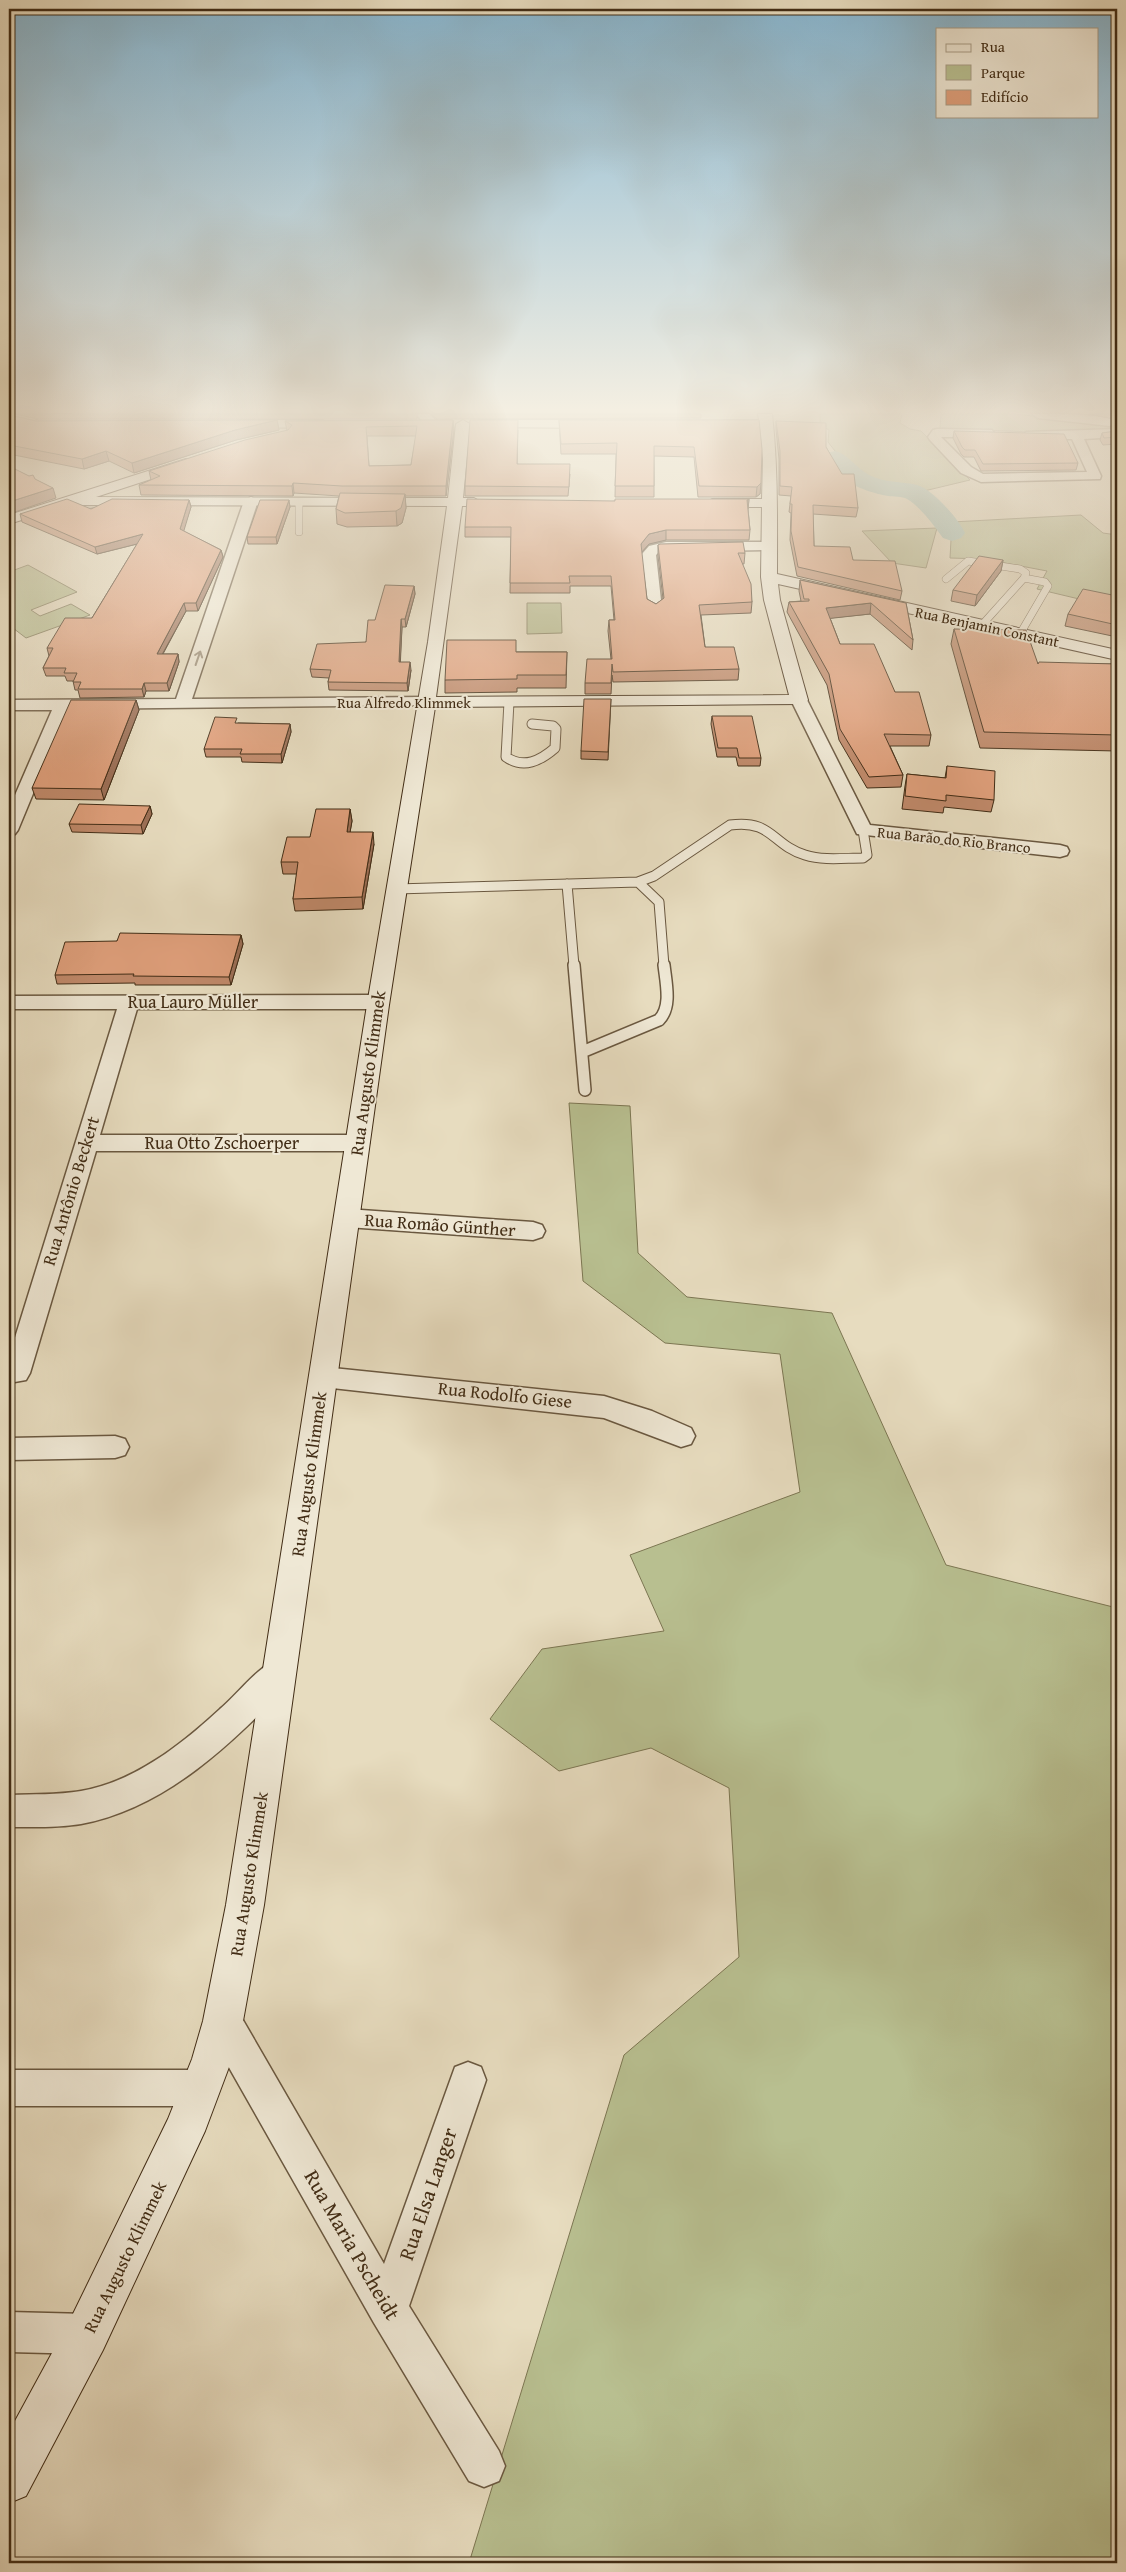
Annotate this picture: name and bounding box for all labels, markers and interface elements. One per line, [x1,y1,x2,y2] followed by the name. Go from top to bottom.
[936,28,1098,118] legend
[981,36,1005,57] text: Rua
[981,62,1025,83] text: Parque
[981,86,1029,107] text: Edifício
[913,601,1062,652] street label: Rua Benjamin Constant
[194,651,203,666] one-way arrow
[337,692,471,713] street label: Rua Alfredo Klimmek
[876,821,1032,858] street label: Rua Barão do Rio Branco
[128,988,259,1015] street label: Rua Lauro Müller
[343,988,393,1157] street label: Rua Augusto Klimmek
[35,1112,106,1269] street label: Rua Antônio Beckert
[145,1129,300,1156] street label: Rua Otto Zschoerper
[364,1206,517,1243] street label: Rua Romão Günther
[437,1374,573,1415] street label: Rua Rodolfo Giese
[284,1389,334,1558] street label: Rua Augusto Klimmek
[222,1789,275,1958] street label: Rua Augusto Klimmek
[390,2123,465,2264] street label: Rua Elsa Langer
[297,2164,408,2326] street label: Rua Maria Pscheidt
[76,2175,174,2337] street label: Rua Augusto Klimmek

